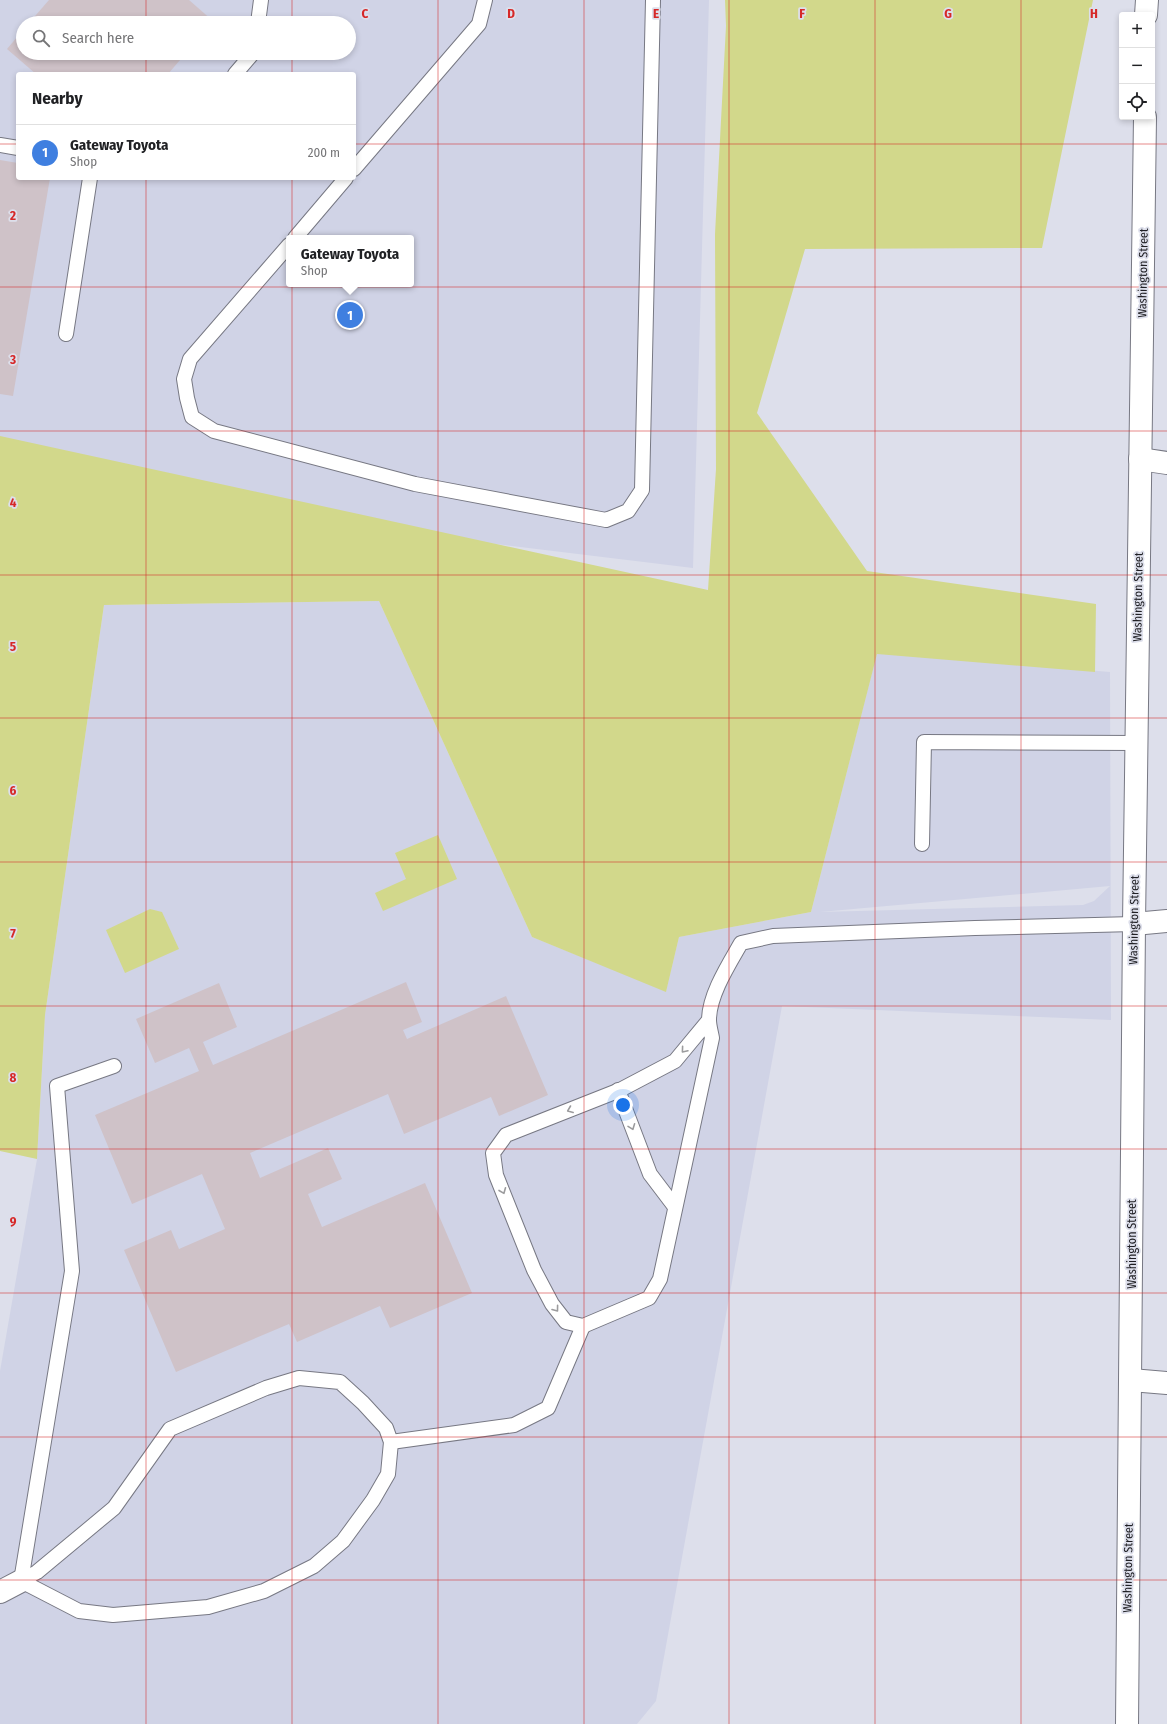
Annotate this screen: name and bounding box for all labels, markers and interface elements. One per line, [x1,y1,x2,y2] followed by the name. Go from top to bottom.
[362,6,369,21] text: C
[507,6,515,21] text: D
[653,6,659,21] text: E
[799,6,805,21] text: F
[944,6,952,21] text: G
[1090,6,1098,21] text: H
[1119,12,1155,120] map controls
[1119,12,1155,48] button: +
[16,16,356,60] search box
[30,27,52,49] icon: search
[62,29,134,47] text: Search here
[1119,48,1155,84] button: −
[1119,84,1155,120] button: locate
[32,88,83,109] text: Nearby
[70,136,169,154] text: Gateway Toyota
[42,145,48,160] text: 1
[308,145,340,160] text: 200 m
[70,154,97,169] text: Shop
[9,208,16,223] text: 2
[1135,228,1151,318] street label: Washington Street
[286,235,414,287] popup
[301,245,399,263] text: Gateway Toyota
[301,263,328,278] text: Shop
[337,300,363,330] pin: 1
[9,352,16,367] text: 3
[10,495,17,510] text: 4
[1130,552,1146,642] street label: Washington Street
[10,639,16,654] text: 5
[10,783,17,798] text: 6
[1126,875,1142,965] street label: Washington Street
[10,926,16,941] text: 7
[681,1045,688,1052] one-way arrow
[10,1070,17,1085] text: 8
[613,1095,633,1115] your location
[567,1105,574,1113] one-way arrow
[628,1123,636,1130] one-way arrow
[498,1187,506,1194] one-way arrow
[1125,1199,1139,1289] street label: Washington Street
[10,1214,17,1229] text: 9
[551,1305,559,1312] one-way arrow
[1120,1523,1136,1613] street label: Washington Street

